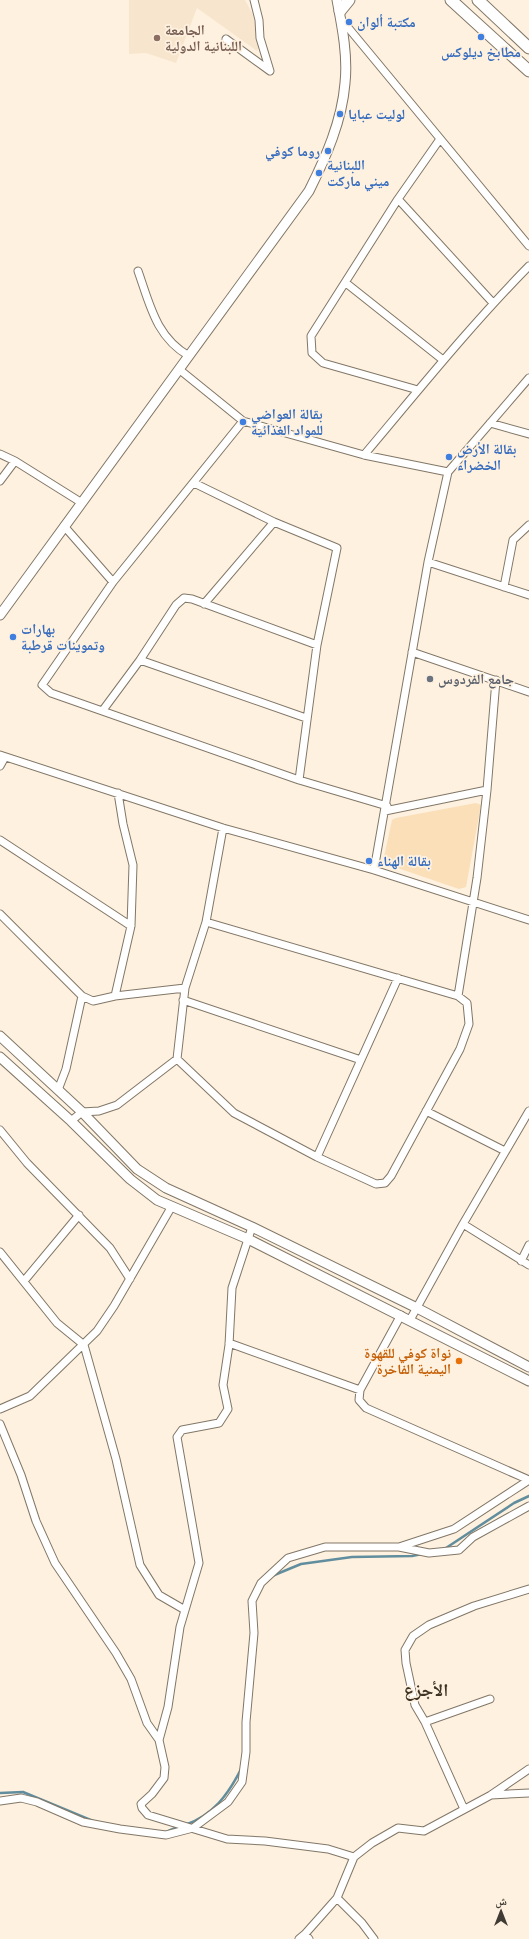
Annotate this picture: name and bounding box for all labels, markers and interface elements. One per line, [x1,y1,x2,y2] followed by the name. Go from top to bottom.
[357,14,416,32] place label: مكتبة ألوان
[344,17,354,27] marker: مكتبة ألوان
[165,23,242,56] place label: الجامعة اللبنانية الدولية
[476,32,486,42] marker: مطابخ ديلوكس
[152,33,162,43] marker: الجامعة اللبنانية الدولية
[441,45,521,62] place label: مطابخ ديلوكس
[348,107,405,124] place label: لوليت عبايا
[335,109,345,119] marker: لوليت عبايا
[265,144,320,162] place label: روما كوفي
[323,146,333,156] marker: روما كوفي
[327,158,389,192] place label: اللبنانية ميني ماركت
[314,168,324,178] marker: اللبنانية ميني ماركت
[251,407,323,440] place label: بقالة العواضي للمواد الغذائية
[238,417,248,427] marker: بقالة العواضي للمواد الغذائية
[457,442,517,475] place label: بقالة الأرض الخضراء
[444,452,454,462] marker: بقالة الأرض الخضراء
[21,622,105,655] place label: بهارات وتموينات قرطبة
[8,632,18,642] marker: بهارات وتموينات قرطبة
[438,672,514,689] place label: جامع الفردوس
[425,674,435,684] marker: جامع الفردوس
[377,854,431,871] place label: بقالة الهناء
[364,856,374,866] marker: بقالة الهناء
[364,1346,451,1379] place label: نواة كوفي للقهوة اليمنية الفاخرة
[454,1356,464,1366] marker: نواة كوفي للقهوة اليمنية الفاخرة
[404,1680,448,1703] district label: الأجزع
[481,1891,521,1931] north arrow
[495,1895,507,1909] text: ش

